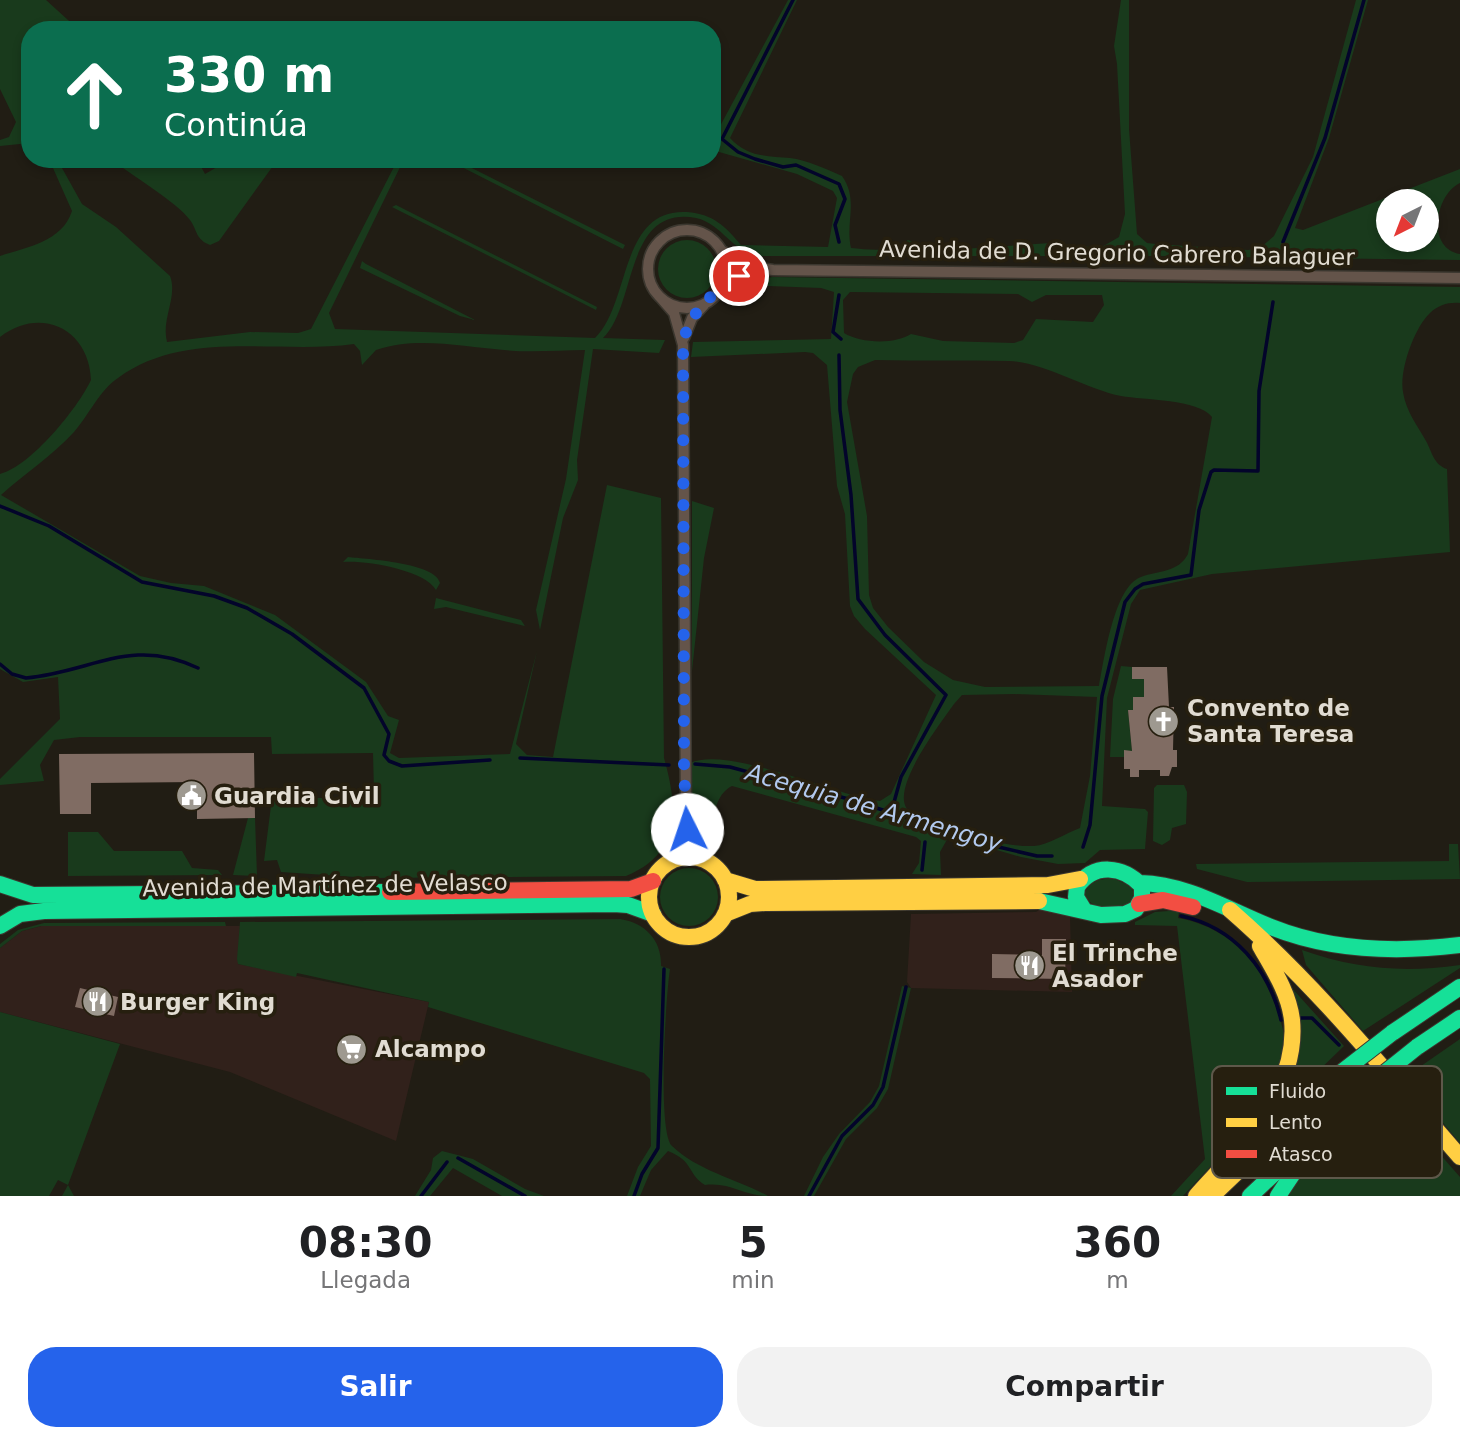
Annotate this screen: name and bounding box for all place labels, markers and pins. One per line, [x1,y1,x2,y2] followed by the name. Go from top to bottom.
[709,246,769,306] pin
[1187,695,1354,747] place label: Convento de Santa Teresa
[1147,704,1181,738] church icon: Convento de Santa Teresa
[174,779,208,813] public building icon: Guardia Civil
[214,783,380,809] place label: Guardia Civil
[1052,940,1178,992] place label: El Trinche Asador
[1012,949,1046,983] restaurant icon: El Trinche Asador
[80,985,114,1019] restaurant icon: Burger King
[120,989,275,1015] place label: Burger King
[335,1032,369,1066] supermarket icon: Alcampo
[375,1036,486,1062] place label: Alcampo

